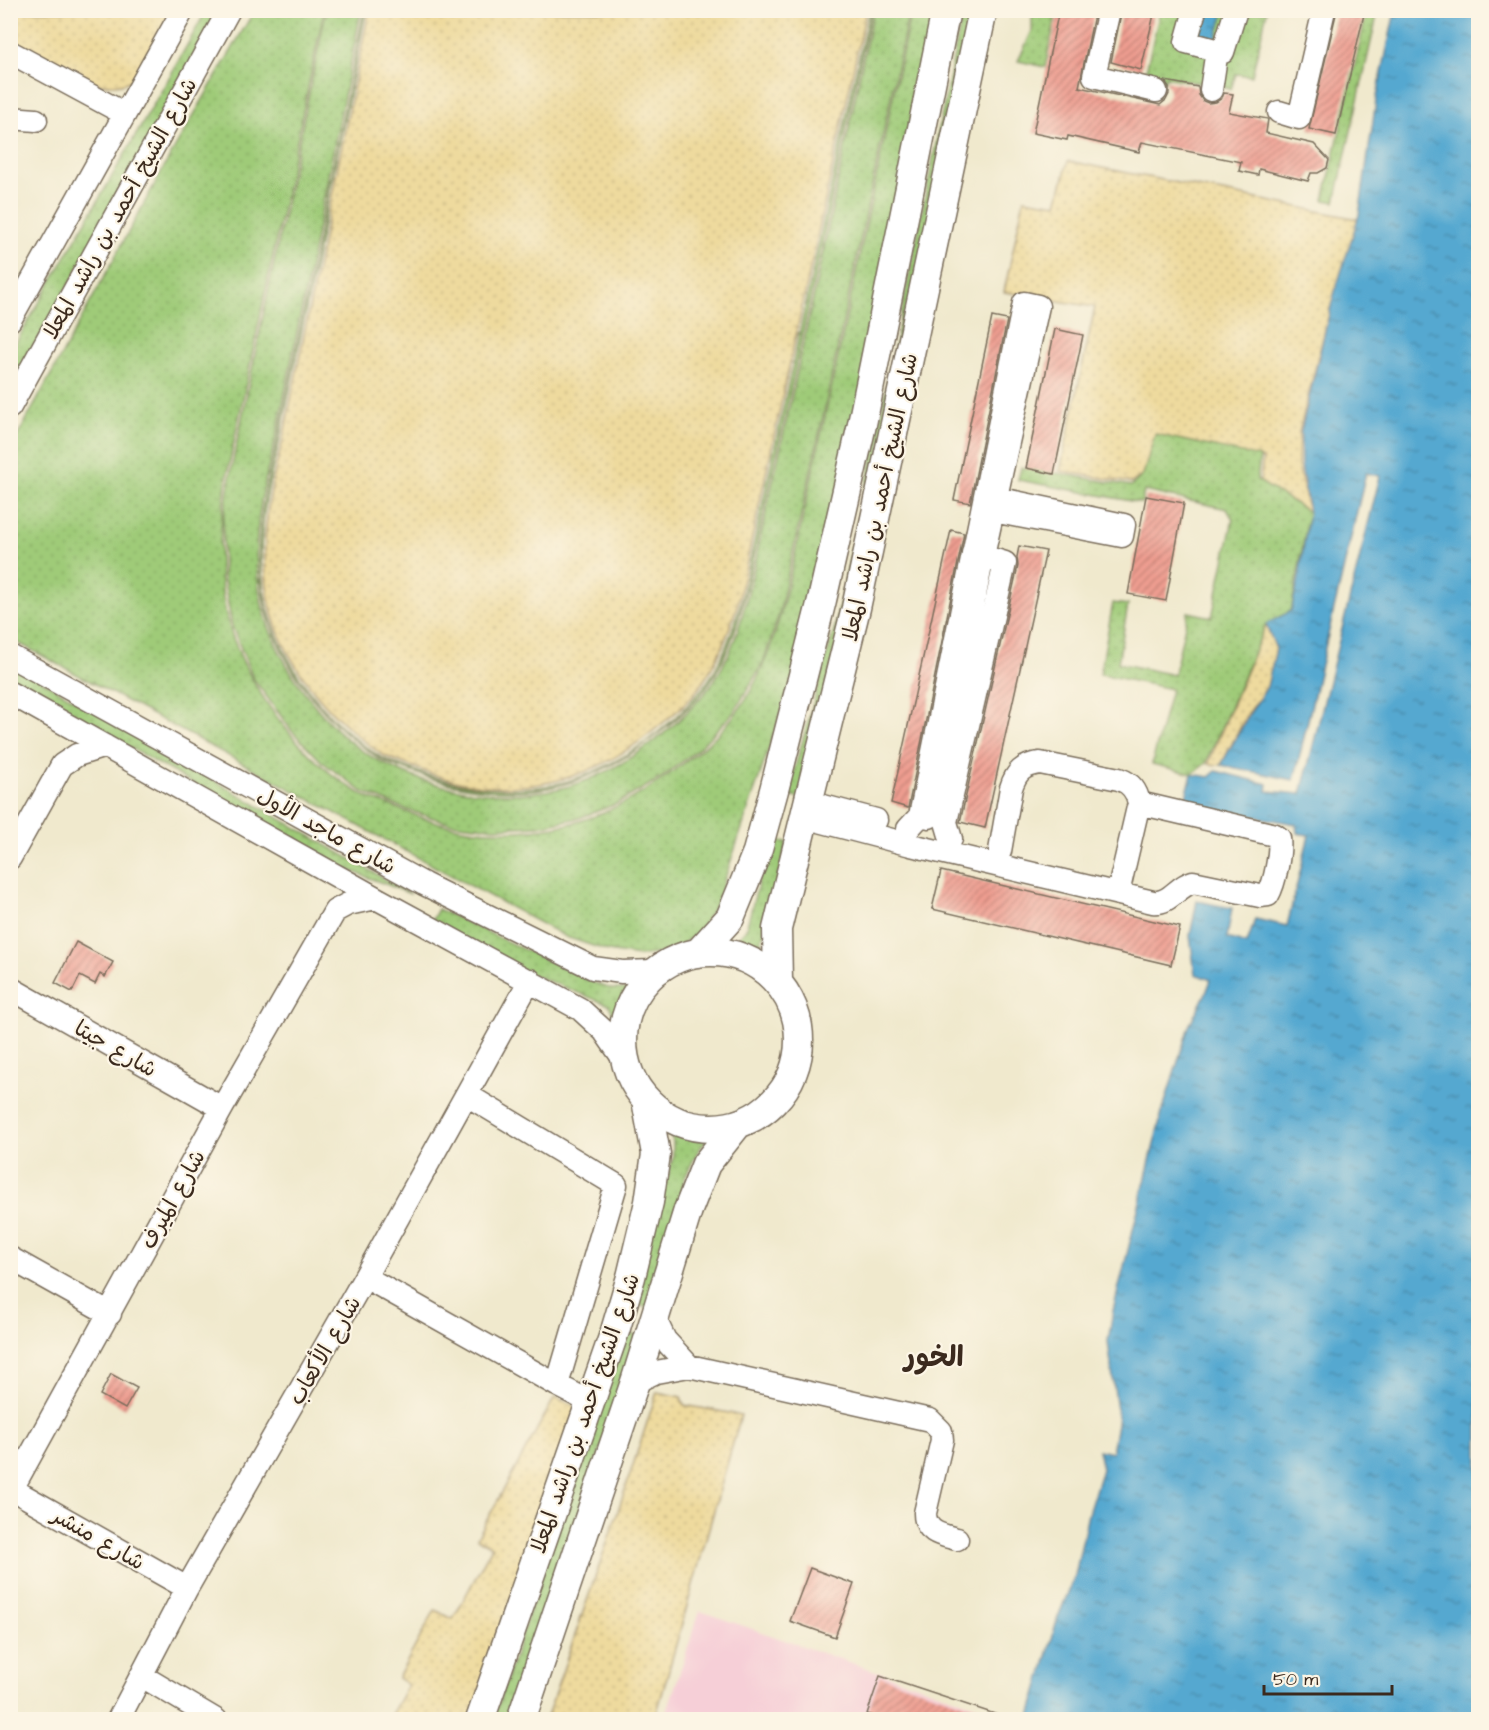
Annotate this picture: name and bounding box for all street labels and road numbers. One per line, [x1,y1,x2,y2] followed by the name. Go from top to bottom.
[35,73,205,345] street label: شارع الشيخ أحمد بن راشد المعلا
[835,350,926,644] street label: شارع الشيخ أحمد بن راشد المعلا
[251,779,402,882] street label: شارع ماجد الأول
[68,1013,162,1085] street label: شارع جيتا
[133,1144,213,1255] street label: شارع الميرف
[523,1269,648,1558] street label: شارع الشيخ أحمد بن راشد المعلا
[281,1290,369,1411] street label: شارع الأكعاب
[45,1499,150,1578] street label: شارع منشر

